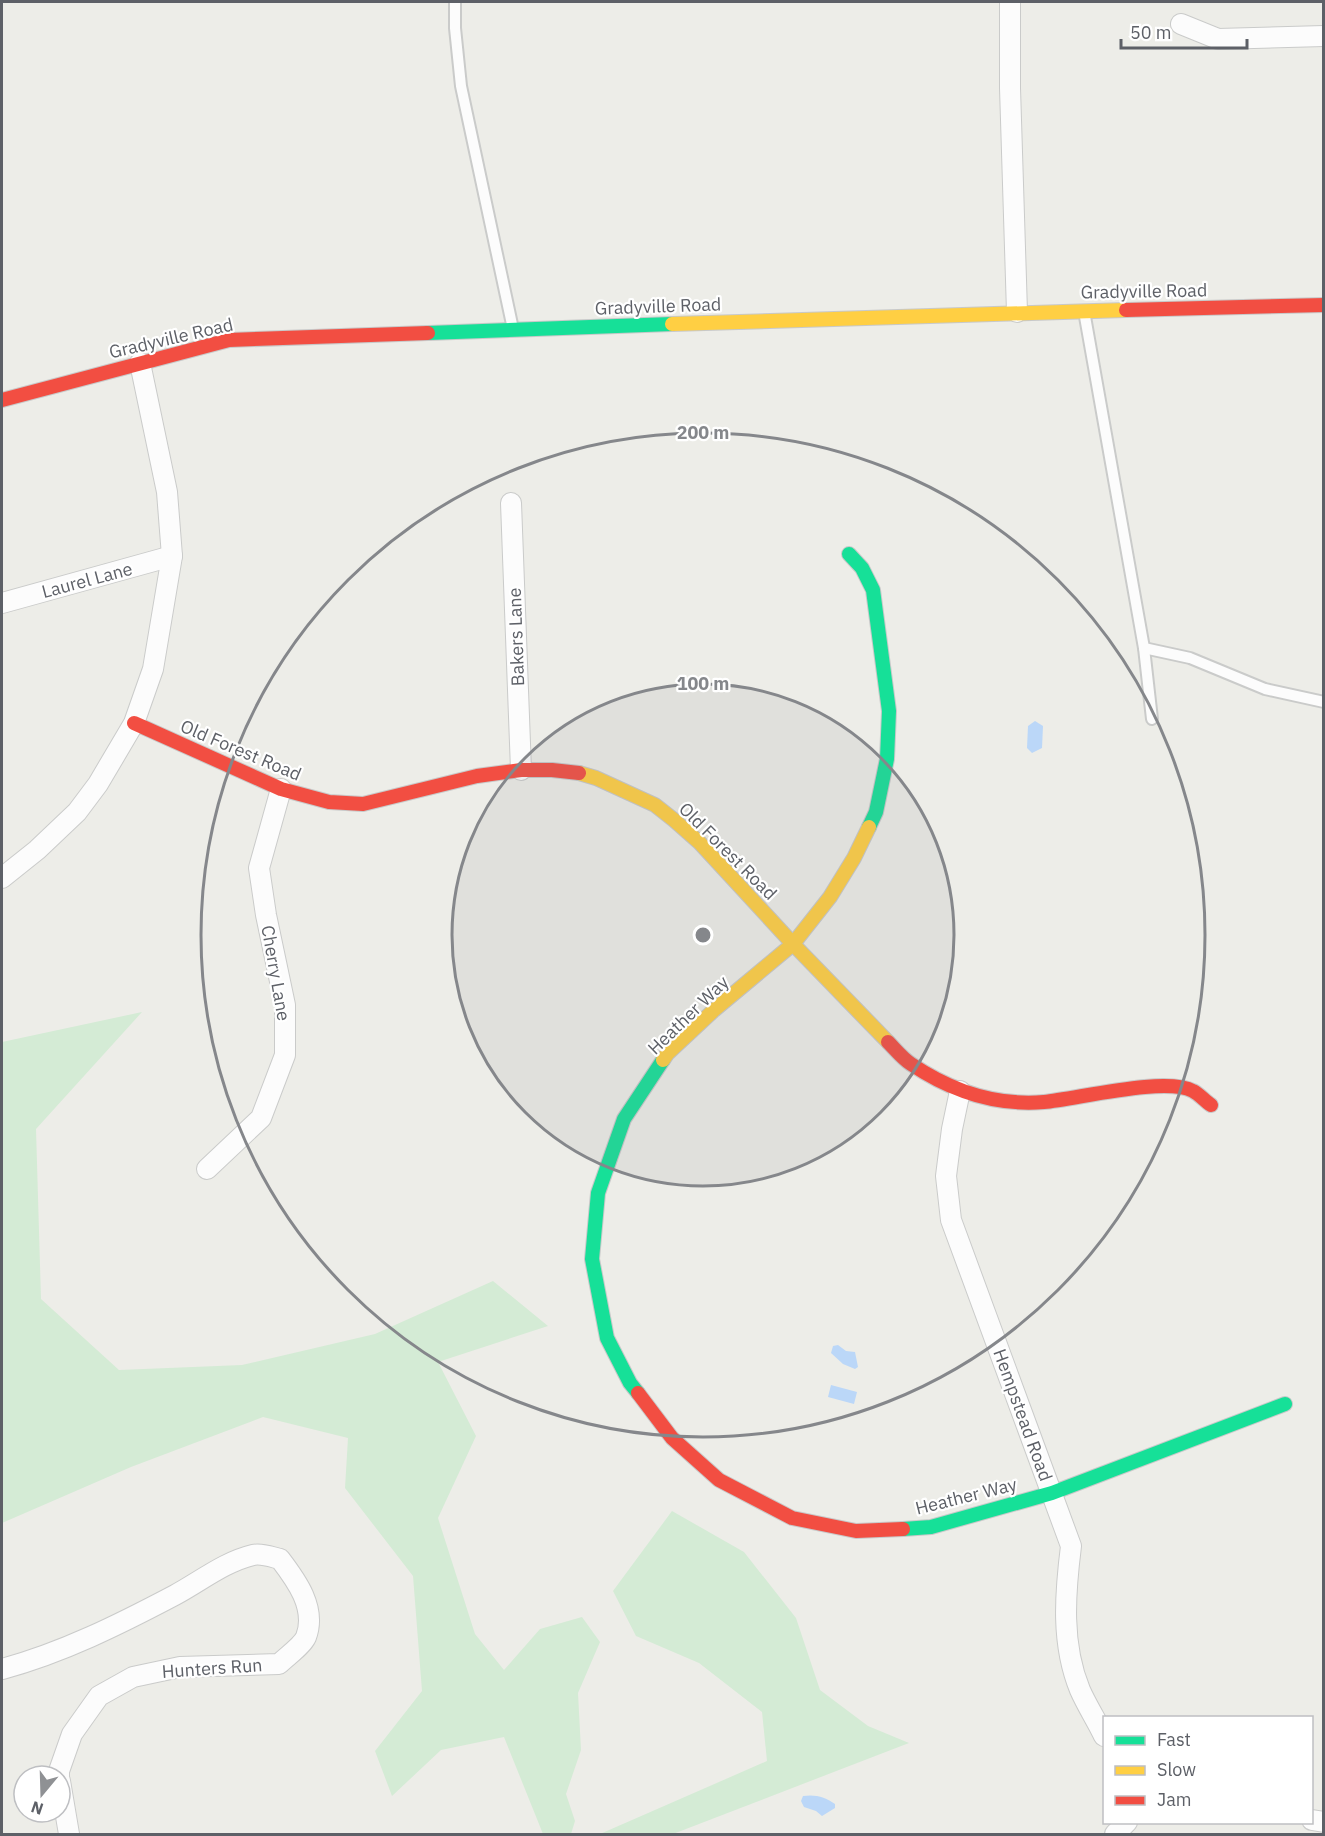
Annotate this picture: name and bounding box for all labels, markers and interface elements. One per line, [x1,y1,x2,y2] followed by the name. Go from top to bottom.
[1121,12,1247,50] scale bar
[1130,21,1172,44] text: 50 m
[1080,278,1208,304] street label: Gradyville Road
[594,292,722,320] street label: Gradyville Road
[107,313,235,363] street label: Gradyville Road
[677,421,729,444] text: 200 m
[39,557,135,603] street label: Laurel Lane
[503,587,529,687] street label: Bakers Lane
[677,672,729,695] text: 100 m
[177,714,305,786] street label: Old Forest Road
[674,797,782,905] street label: Old Forest Road
[256,923,296,1023] street label: Cherry Lane
[693,925,713,945] centre of rings
[643,971,733,1059] street label: Heather Way
[988,1346,1058,1484] street label: Hempstead Road
[913,1472,1019,1520] street label: Heather Way
[161,1653,263,1683] street label: Hunters Run
[1103,1716,1313,1824] legend
[1157,1728,1191,1751] text: Fast
[1157,1758,1196,1781] text: Slow
[12,1764,72,1824] north arrow
[1157,1788,1192,1811] text: Jam
[28,1797,46,1820] text: N

